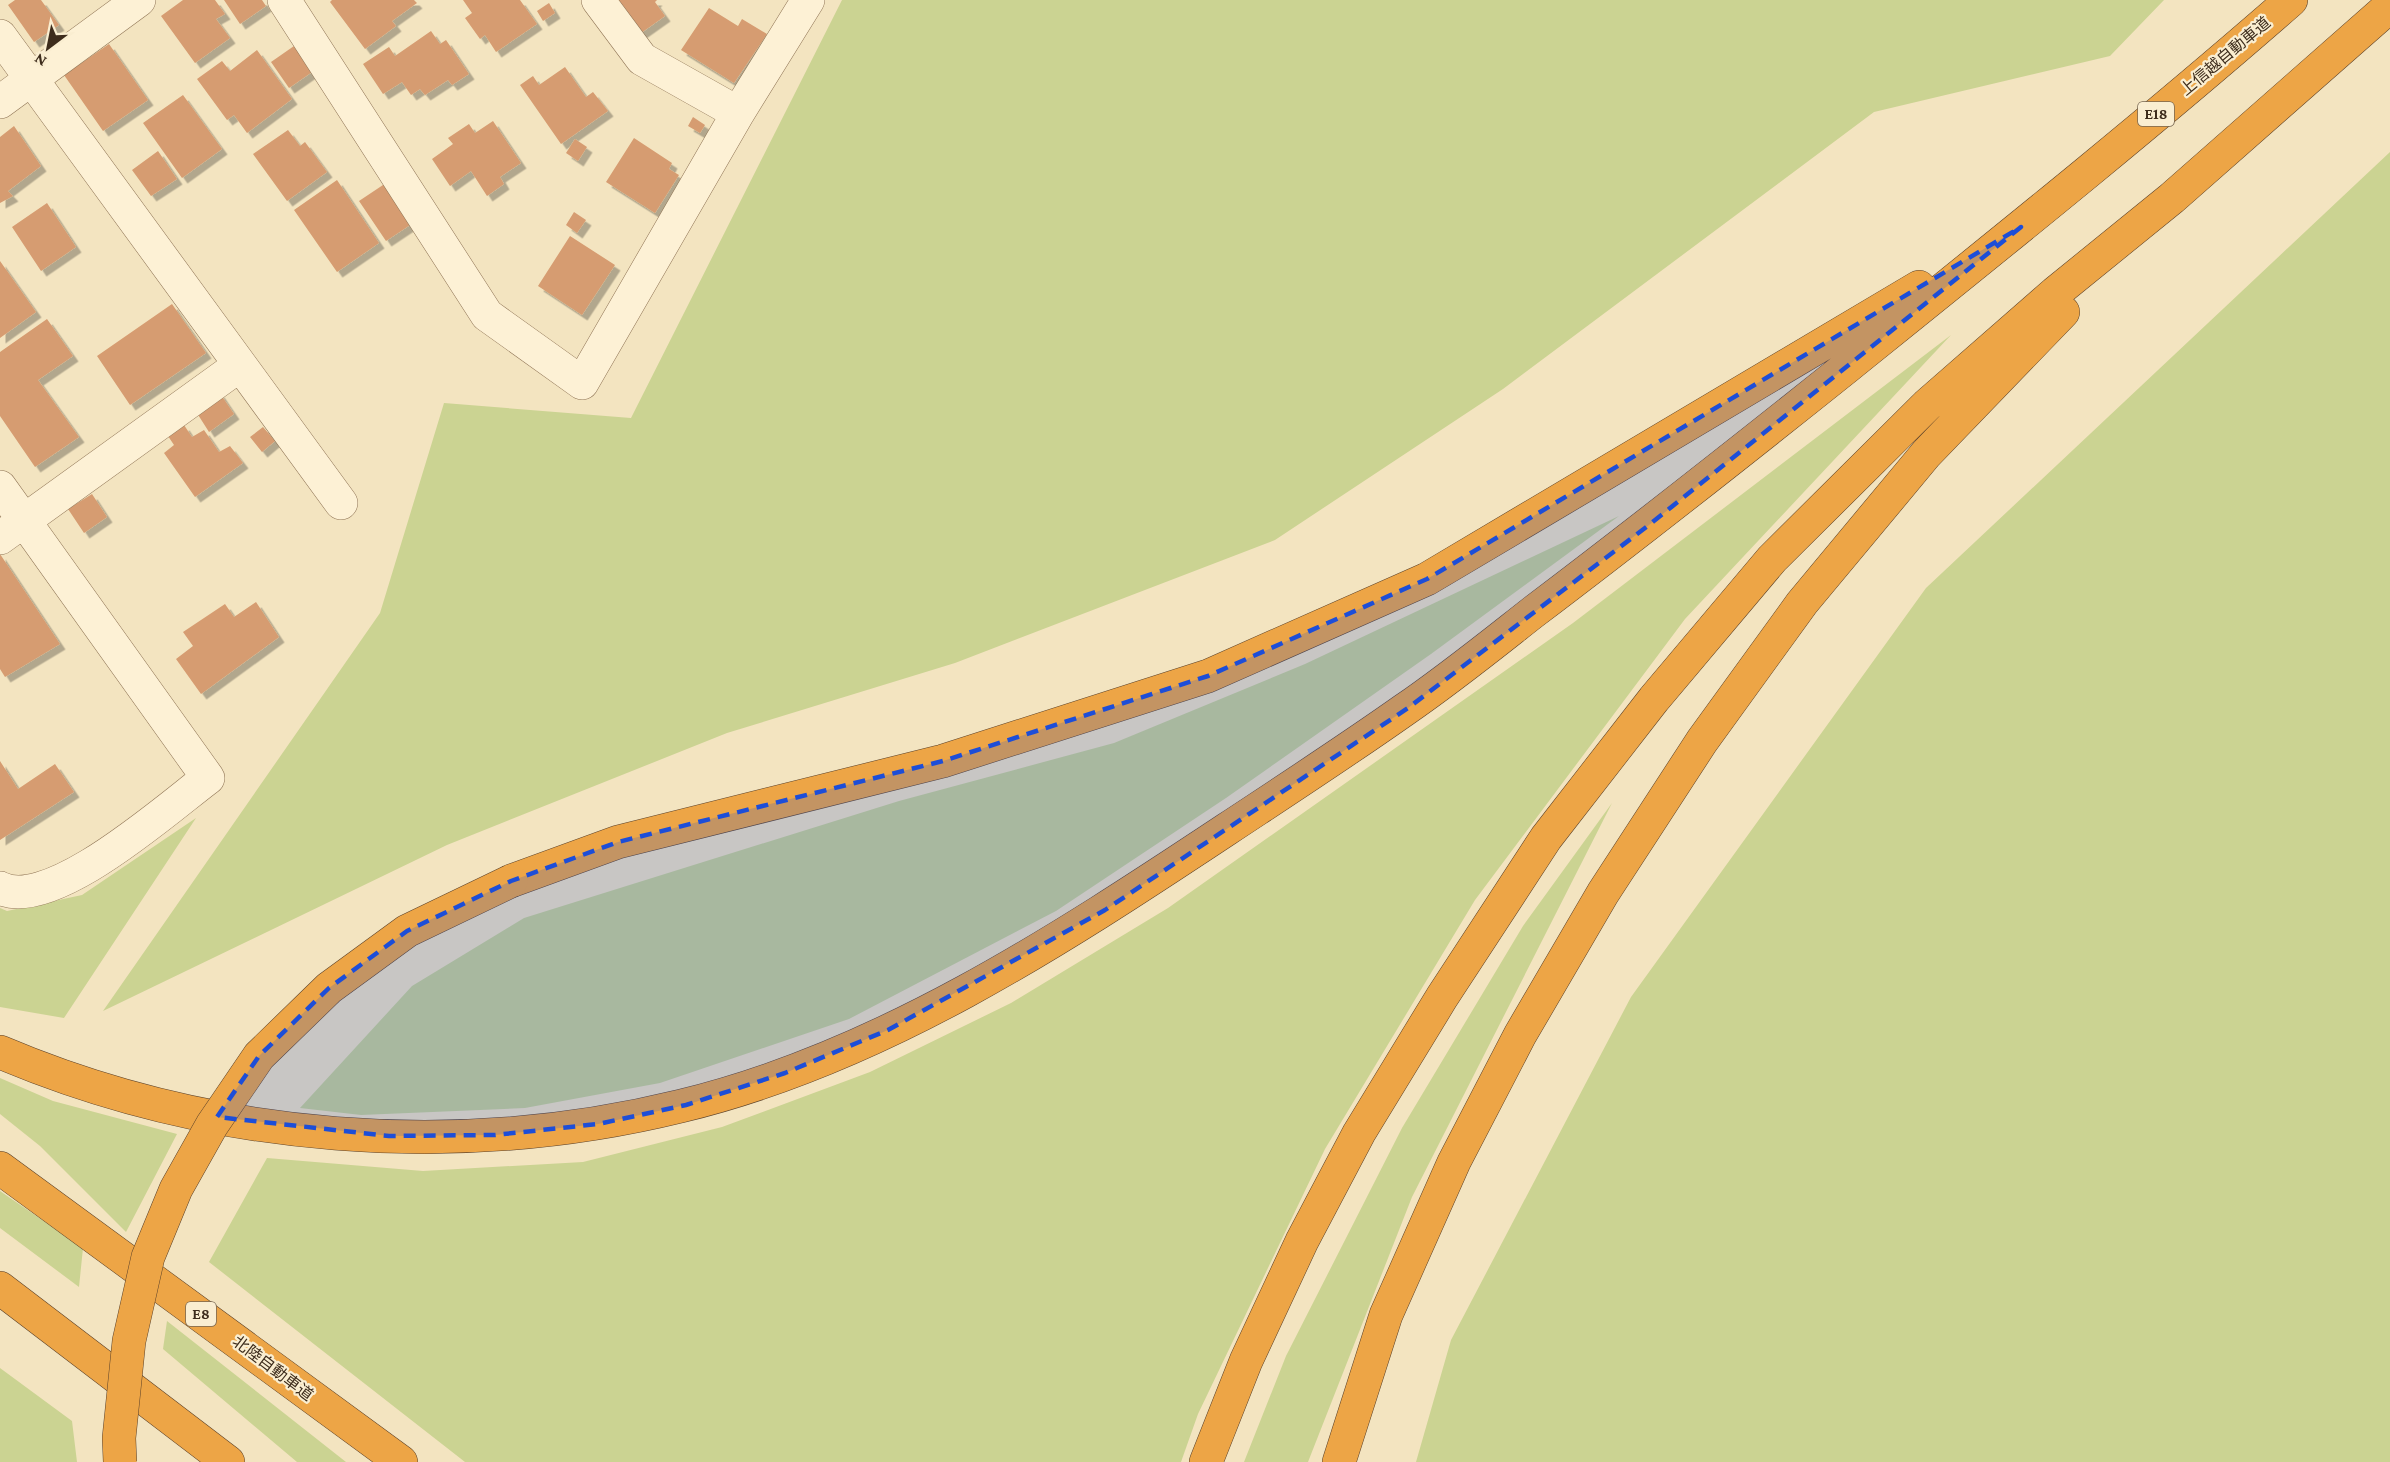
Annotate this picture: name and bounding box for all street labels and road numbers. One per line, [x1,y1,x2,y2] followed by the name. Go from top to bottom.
[2177,13,2273,99] street label: 上信越自動車道
[2138,102,2174,126] road number: E18
[186,1302,216,1326] road number: E8
[230,1332,316,1404] street label: 北陸自動車道

